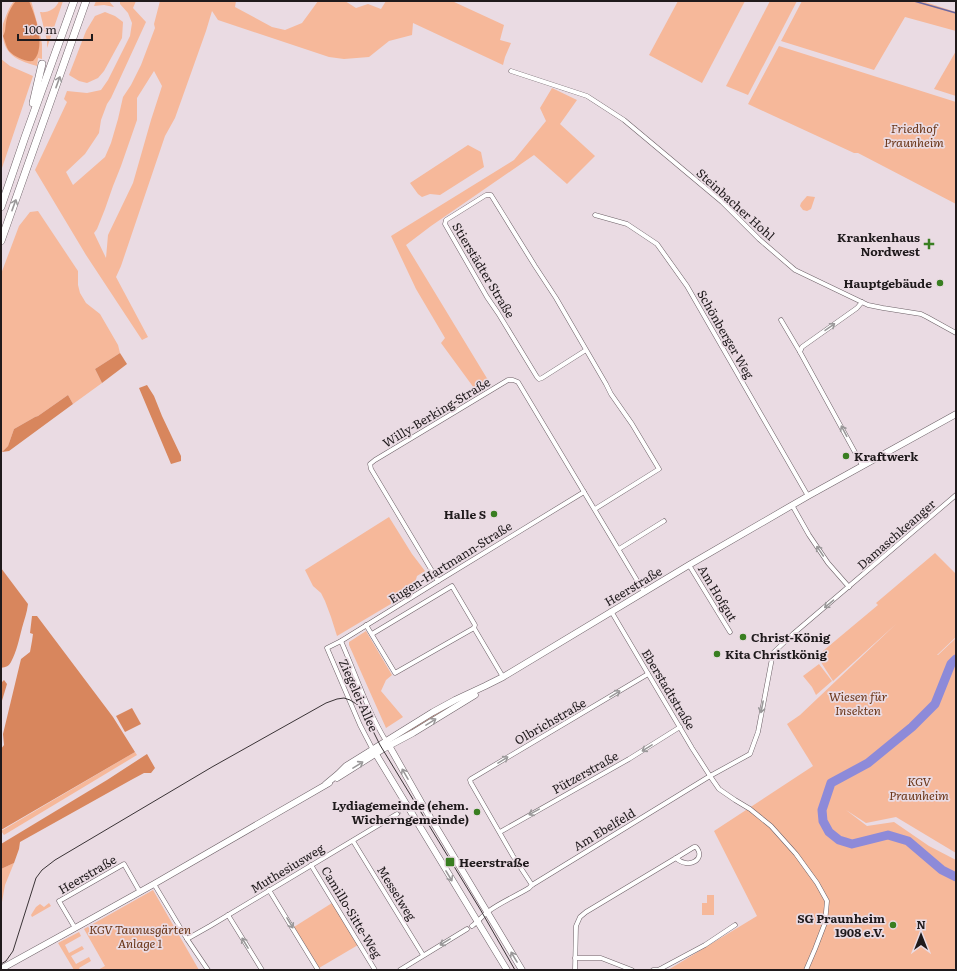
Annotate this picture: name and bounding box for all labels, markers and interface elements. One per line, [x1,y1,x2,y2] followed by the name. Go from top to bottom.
[18,16,92,42] scale bar
[24,20,57,38] text: 100 m
[54,77,62,89] one-way arrow
[884,119,944,151] park label: Friedhof Praunheim
[693,164,779,244] street label: Steinbacher Hohl
[11,198,18,211] one-way arrow
[448,219,520,321] street label: Stierstädter Straße
[837,228,921,260] place label: Krankenhaus Nordwest
[923,238,935,250] marker: Krankenhaus Nordwest
[844,274,932,292] place label: Hauptgebäude
[935,278,945,288] marker: Hauptgebäude
[693,286,759,382] street label: Schönberger Weg
[824,323,835,331] one-way arrow
[379,373,493,451] street label: Willy-Berking-Straße
[839,425,847,437] one-way arrow
[854,447,919,465] place label: Kraftwerk
[841,451,851,461] marker: Kraftwerk
[853,495,939,573] street label: Damaschkeanger
[444,505,486,523] place label: Halle S
[489,509,499,519] marker: Halle S
[385,517,515,607] street label: Eugen-Hartmann-Straße
[816,546,824,557] one-way arrow
[694,561,742,625] street label: Am Hofgut
[601,562,665,610] street label: Heerstraße
[824,599,835,608] one-way arrow
[751,628,831,646] place label: Christ-König
[738,632,748,642] marker: Christ-König
[638,645,700,733] street label: Eberstadtstraße
[725,645,828,663] place label: Kita Christkönig
[712,649,722,659] marker: Kita Christkönig
[335,656,383,734] street label: Ziegelei-Allee
[829,687,888,719] park label: Wiesen für Insekten
[609,690,620,698] one-way arrow
[511,693,589,749] street label: Olbrichstraße
[758,700,766,713] one-way arrow
[425,717,437,725] one-way arrow
[641,743,652,752] one-way arrow
[549,746,621,798] street label: Pützerstraße
[498,756,509,764] one-way arrow
[352,761,364,769] one-way arrow
[400,768,408,780] one-way arrow
[889,772,949,804] park label: KGV Praunheim
[332,796,469,828] place label: Lydiagemeinde (ehem. Wicherngemeinde)
[570,803,639,855] street label: Am Ebelfeld
[472,807,482,817] marker: Lydiagemeinde (ehem. Wicherngemeinde)
[528,809,540,817] one-way arrow
[247,839,327,897] street label: Muthesiusweg
[55,850,119,898] street label: Heerstraße
[459,853,530,871] place label: Heerstraße
[444,856,456,868] marker: Heerstraße
[373,862,421,924] street label: Messelweg
[317,863,387,962] street label: Camillo-Sitte-Weg
[446,870,454,882] one-way arrow
[797,909,885,941] place label: SG Praunheim 1908 e.V.
[901,915,941,955] north arrow
[916,916,926,932] text: N
[286,917,294,929] one-way arrow
[89,920,191,952] park label: KGV Taunusgärten Anlage 1
[888,920,898,930] marker: SG Praunheim 1908 e.V.
[241,938,249,949] one-way arrow
[439,939,451,947] one-way arrow
[510,951,518,963] one-way arrow

